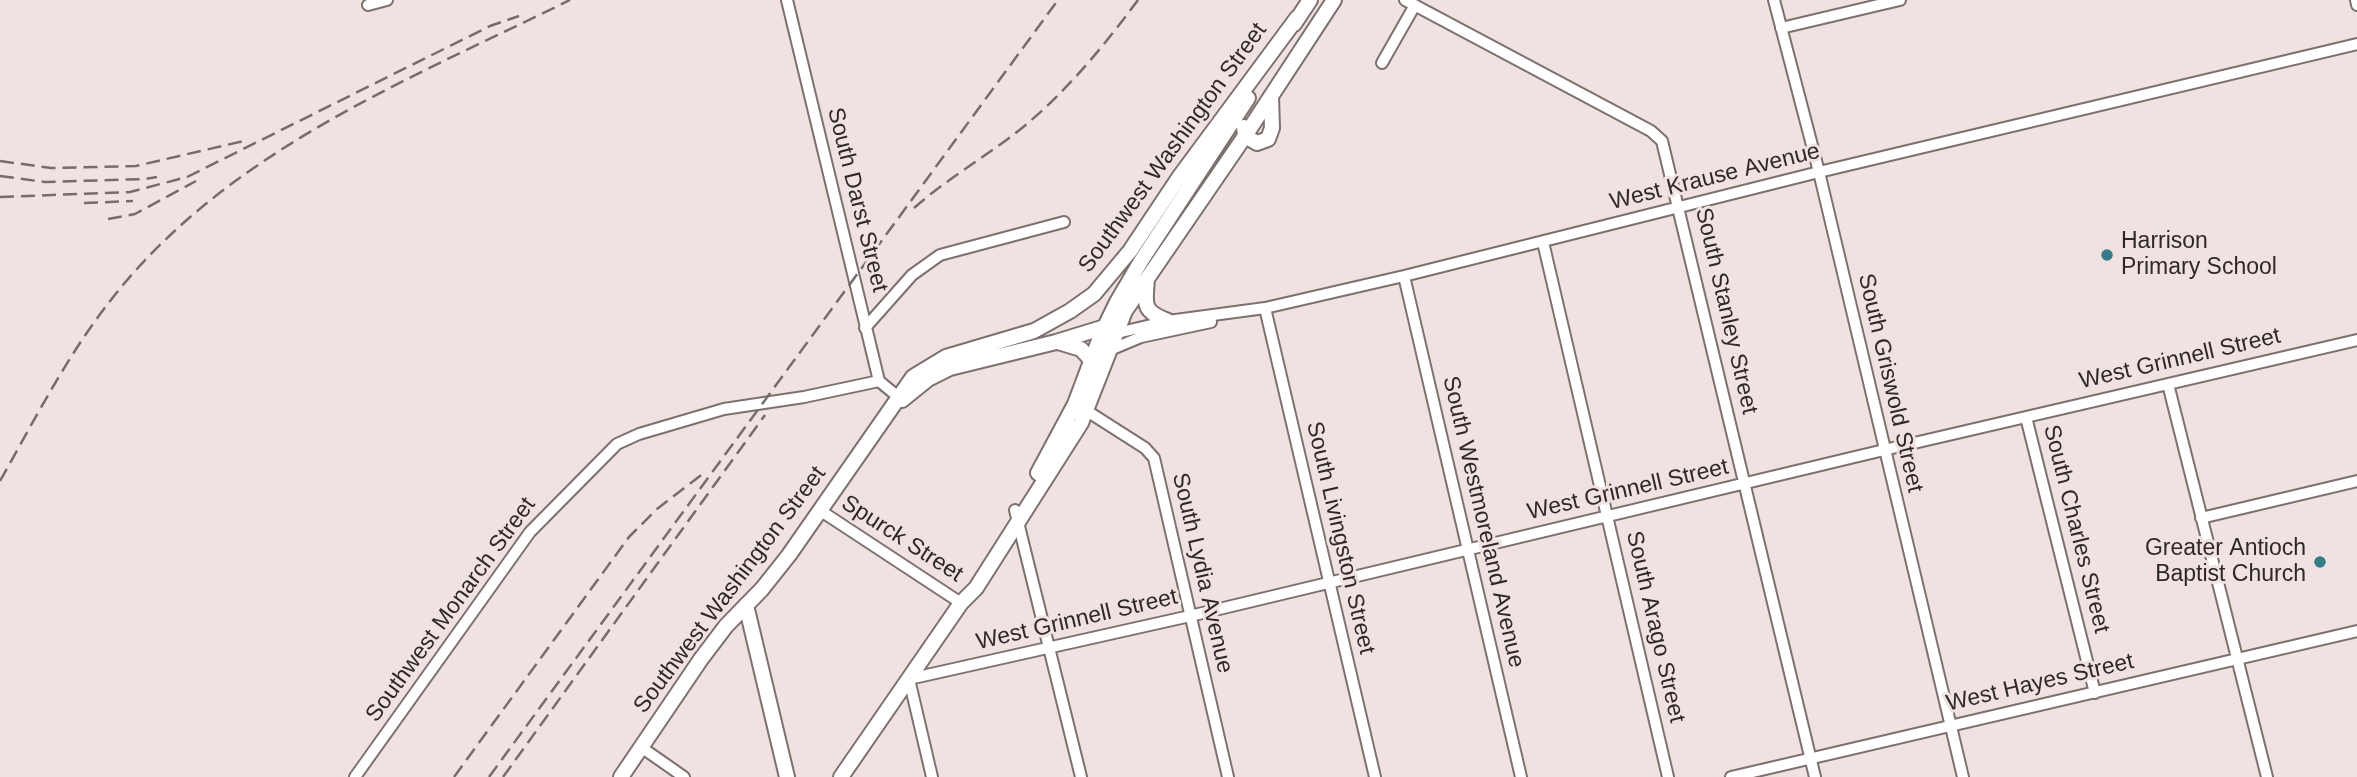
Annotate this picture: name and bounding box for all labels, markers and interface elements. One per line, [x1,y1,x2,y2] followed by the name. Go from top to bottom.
[1073,18,1273,278] street label: Southwest Washington Street
[821,105,893,295] street label: South Darst Street
[1607,138,1823,216] street label: West Krause Avenue
[1689,205,1763,417] street label: South Stanley Street
[2121,228,2277,282] place label: Harrison Primary School
[2099,247,2115,263] marker: Harrison Primary School
[1851,271,1929,495] street label: South Griswold Street
[2077,322,2283,396] street label: West Grinnell Street
[1436,374,1530,670] street label: South Westmoreland Avenue
[1300,419,1380,657] street label: South Livingston Street
[2037,422,2115,636] street label: South Charles Street
[1525,453,1731,527] street label: West Grinnell Street
[628,461,832,719] street label: Southwest Washington Street
[1166,470,1238,676] street label: South Lydia Avenue
[836,489,968,589] street label: Spurck Street
[360,492,542,728] street label: Southwest Monarch Street
[1620,529,1690,725] street label: South Arago Street
[2145,535,2306,589] place label: Greater Antioch Baptist Church
[2312,554,2328,570] marker: Greater Antioch Baptist Church
[974,583,1180,657] street label: West Grinnell Street
[1944,648,2136,718] street label: West Hayes Street

